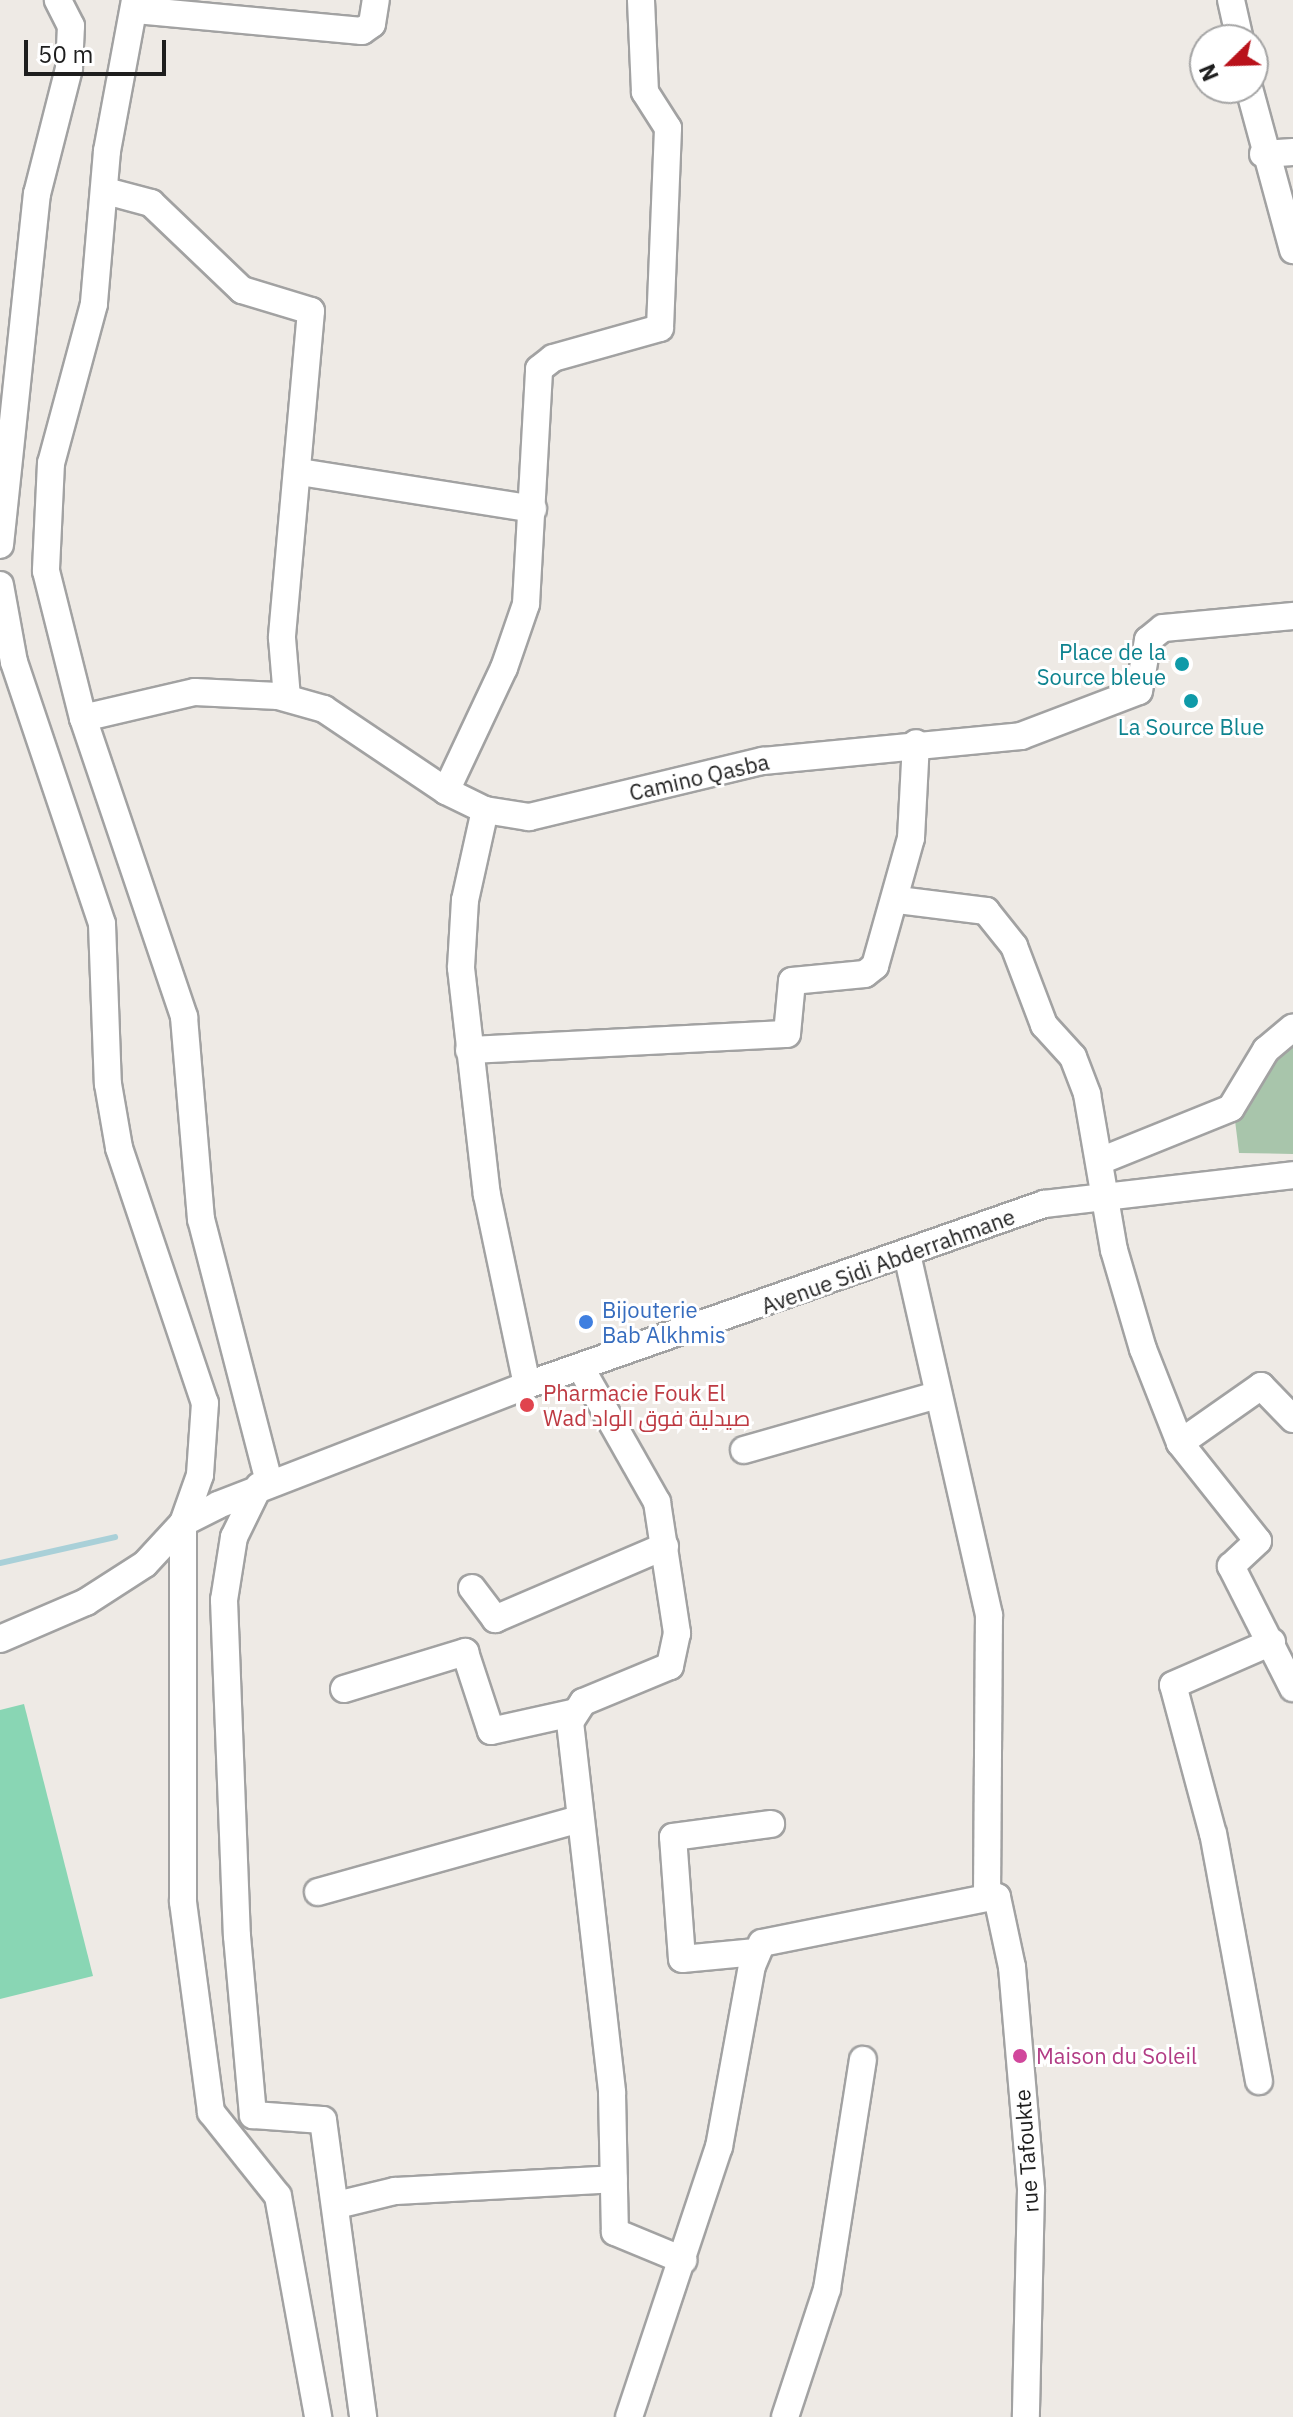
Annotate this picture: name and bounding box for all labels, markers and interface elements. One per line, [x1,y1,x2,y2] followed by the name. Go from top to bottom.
[28,24,170,74] scale bar
[1189,24,1269,104] north arrow
[38,38,93,70] text: 50 m
[1192,60,1225,86] text: N
[1037,638,1166,690] place label: Place de la Source bleue
[1173,655,1191,673] marker: Place de la Source bleue
[1182,692,1200,710] marker: La Source Blue
[1118,714,1264,740] place label: La Source Blue
[627,748,771,806] street label: Camino Qasba
[758,1203,1018,1319] street label: Avenue Sidi Abderrahmane
[602,1296,726,1348] place label: Bijouterie Bab Alkhmis
[577,1313,595,1331] marker: Bijouterie Bab Alkhmis
[543,1379,750,1430] place label: Pharmacie Fouk El Wad صيدلية فوق الواد
[518,1396,536,1414] marker: Pharmacie Fouk El Wad صيدلية فوق الواد
[1036,2043,1197,2069] place label: Maison du Soleil
[1011,2047,1029,2065] marker: Maison du Soleil
[1009,2088,1043,2214] street label: rue Tafoukte

